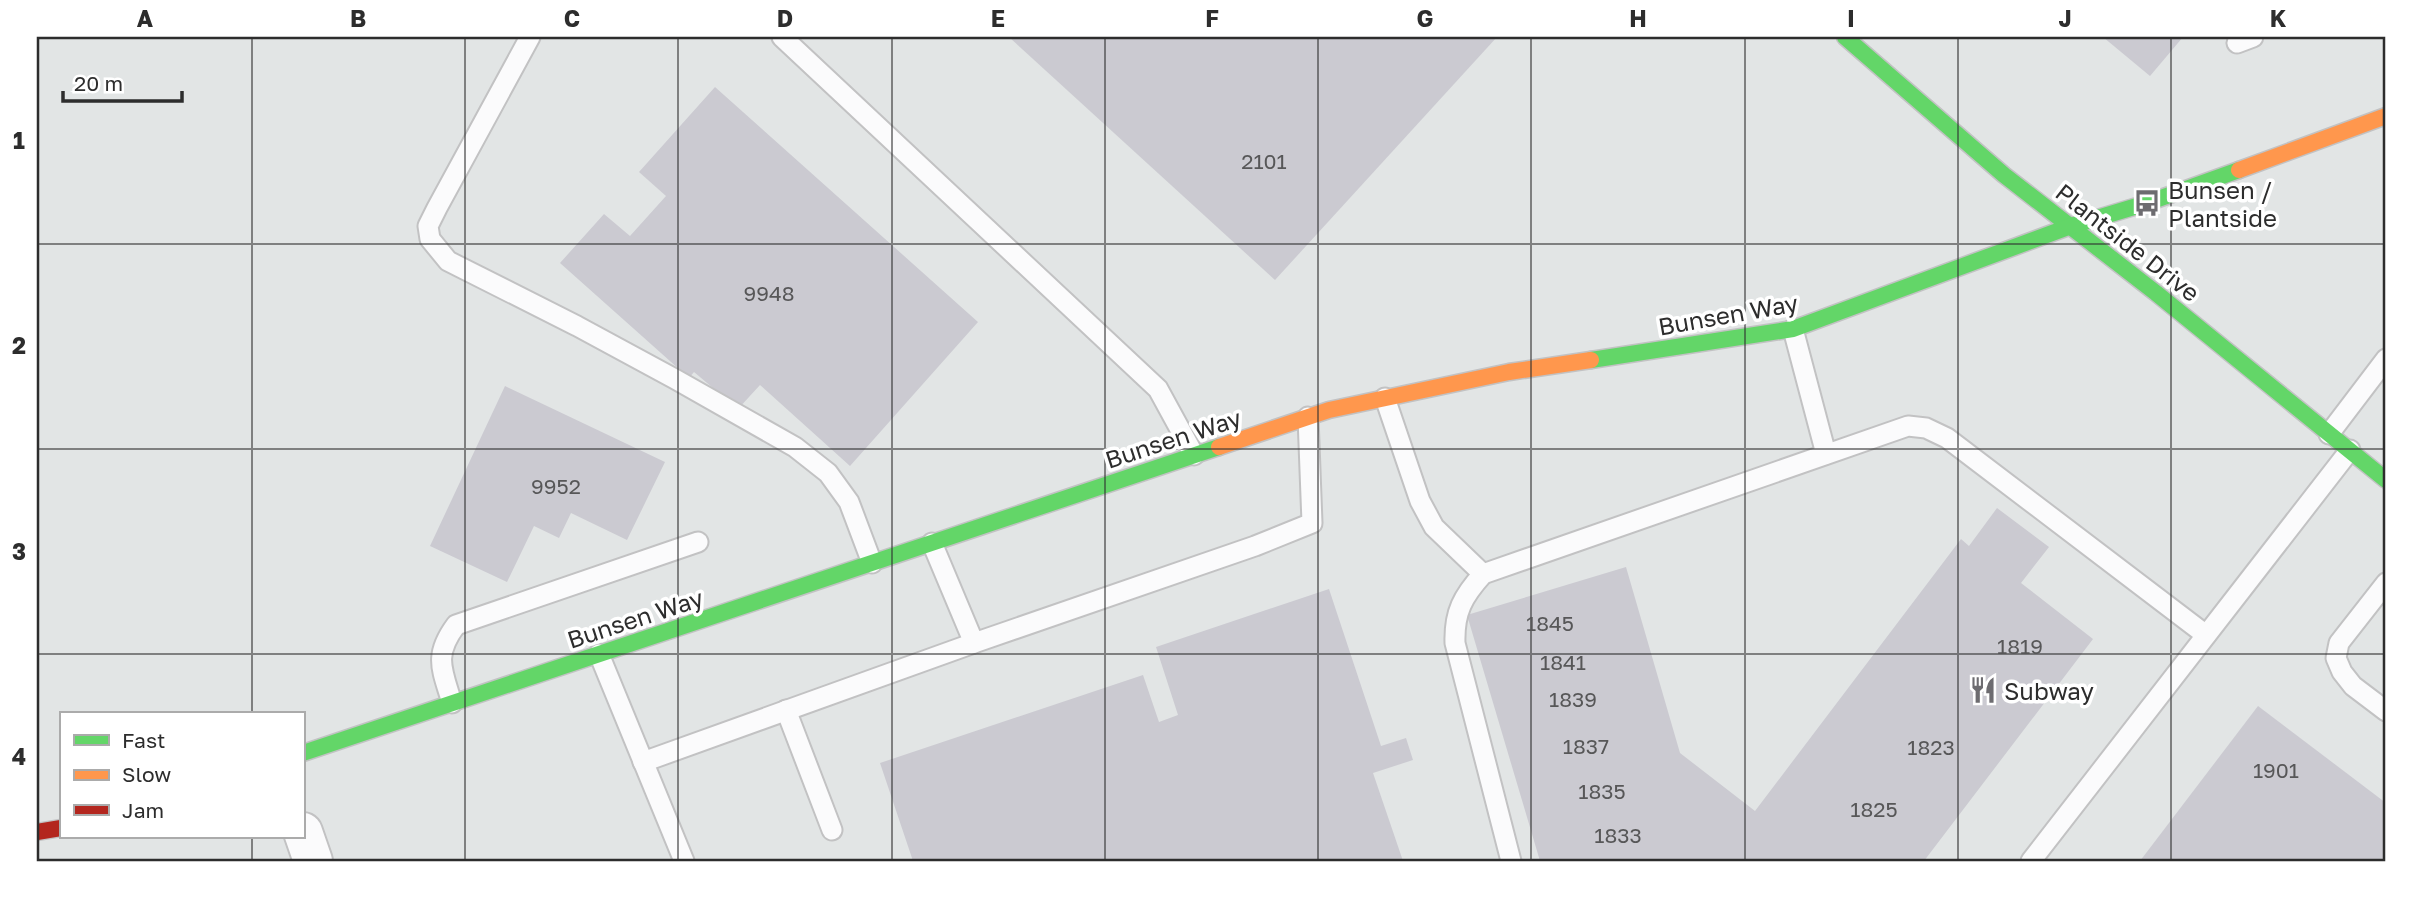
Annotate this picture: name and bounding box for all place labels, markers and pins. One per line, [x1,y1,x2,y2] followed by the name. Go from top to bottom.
[2168,175,2277,232] place label: Bunsen / Plantside
[2132,188,2162,218] bus stop icon: Bunsen / Plantside
[1968,675,1998,705] restaurant icon: Subway
[2004,676,2094,705] place label: Subway

